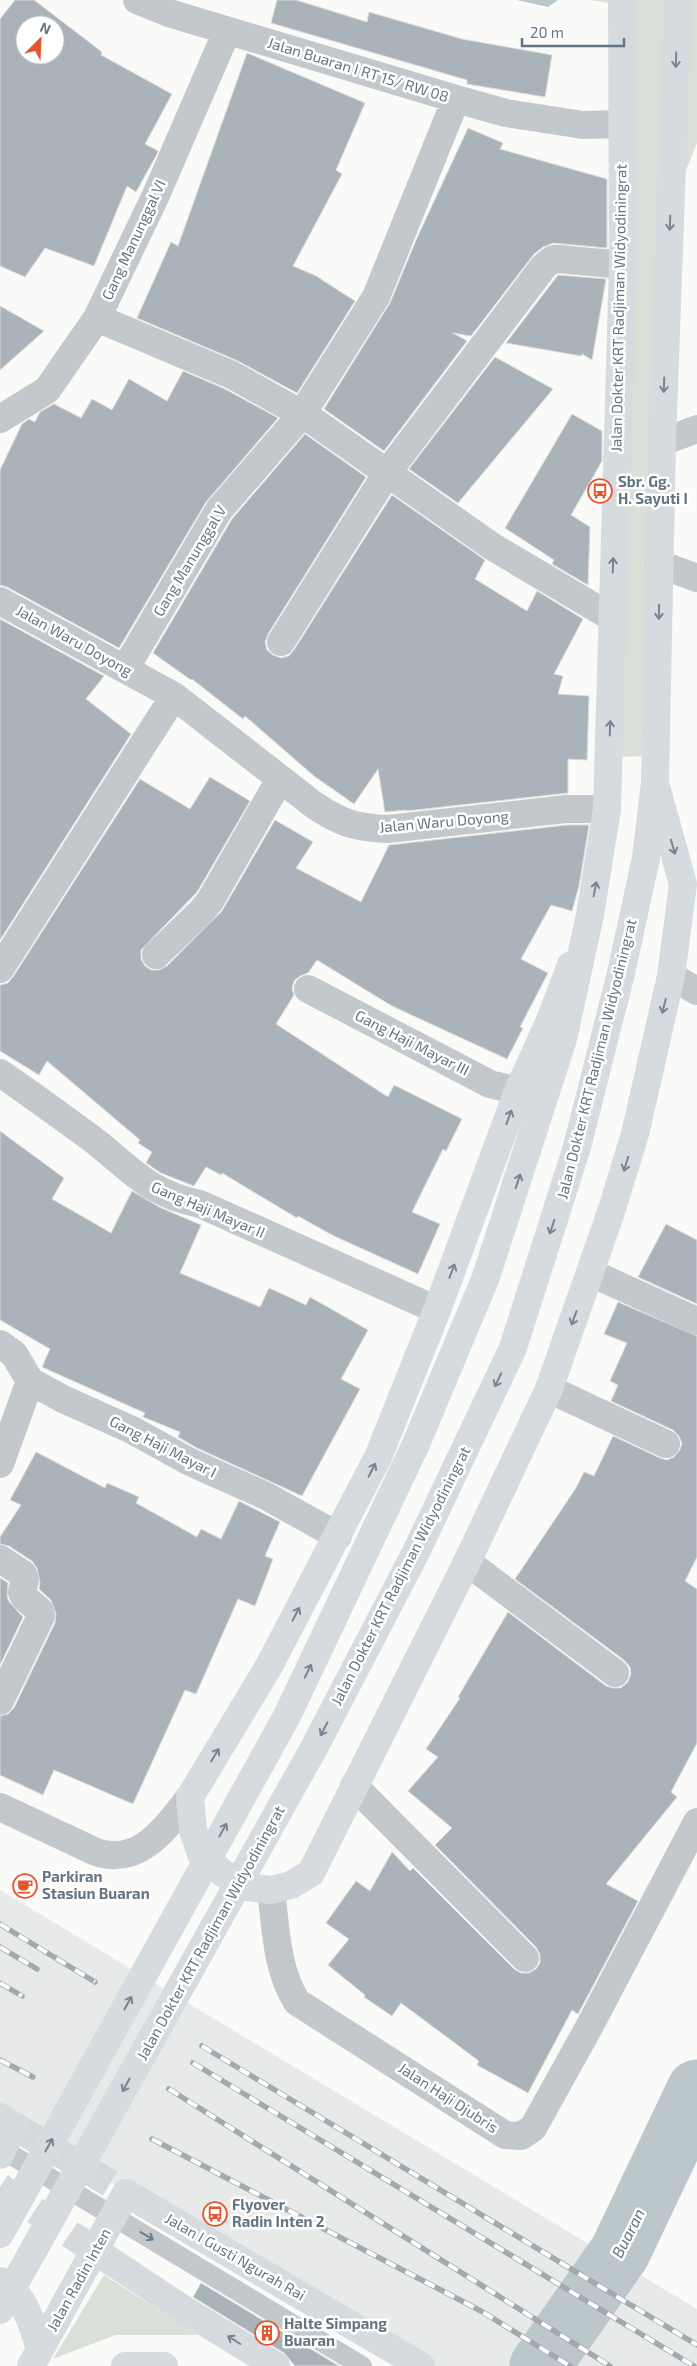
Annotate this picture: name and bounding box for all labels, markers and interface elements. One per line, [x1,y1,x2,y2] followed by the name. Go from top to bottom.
[15,15,65,65] north arrow
[522,15,624,47] scale bar
[37,18,54,37] text: N
[530,23,564,41] text: 20 m
[266,33,451,105] street label: Jalan Buaran I RT 15/ RW 08
[671,52,680,68] one-way arrow
[606,163,631,452] street label: Jalan Dokter KRT Radjiman Widyodiningrat
[97,177,169,303] street label: Gang Manunggal VI
[665,214,675,231] one-way arrow
[659,377,669,393] one-way arrow
[618,472,688,508] place label: Sbr. Gg. H. Sayuti I
[587,478,613,504] bus stop icon: Sbr. Gg. H. Sayuti I
[149,502,229,619] street label: Gang Manunggal V
[608,557,618,574] one-way arrow
[13,601,136,680] street label: Jalan Waru Doyong
[654,604,664,620] one-way arrow
[605,720,615,736] one-way arrow
[378,806,510,836] street label: Jalan Waru Doyong
[668,839,678,855] one-way arrow
[590,882,600,898] one-way arrow
[552,916,641,1201] street label: Jalan Dokter KRT Radjiman Widyodiningrat
[659,998,668,1014] one-way arrow
[352,1006,472,1080] street label: Gang Haji Mayar III
[505,1110,514,1125] one-way arrow
[620,1156,630,1172] one-way arrow
[513,1174,523,1190] one-way arrow
[149,1177,268,1242] street label: Gang Haji Mayar II
[546,1218,556,1234] one-way arrow
[448,1264,457,1279] one-way arrow
[569,1310,578,1326] one-way arrow
[493,1372,502,1387] one-way arrow
[107,1411,220,1482] street label: Gang Haji Mayar I
[327,1443,475,1708] street label: Jalan Dokter KRT Radjiman Widyodiningrat
[368,1463,377,1478] one-way arrow
[292,1607,301,1622] one-way arrow
[304,1664,313,1679] one-way arrow
[319,1721,328,1736] one-way arrow
[211,1749,221,1763] one-way arrow
[132,1802,289,2063] street label: Jalan Dokter KRT Radjiman Widyodiningrat
[219,1823,229,1838] one-way arrow
[42,1867,150,1902] place label: Parkiran Stasiun Buaran
[12,1873,38,1899] cafe icon: Parkiran Stasiun Buaran
[124,1996,133,2011] one-way arrow
[395,2058,502,2137] street label: Jalan Haji Djubris
[120,2077,130,2091] one-way arrow
[45,2138,54,2153] one-way arrow
[232,2195,325,2230] place label: Flyover Radin Inten 2
[202,2201,228,2227] bus stop icon: Flyover Radin Inten 2
[607,2205,648,2261] water label: Buaran
[162,2209,309,2304] street label: Jalan I Gusti Ngurah Rai
[42,2225,114,2334] street label: Jalan Radin Inten
[139,2232,153,2242] one-way arrow
[284,2314,387,2349] place label: Halte Simpang Buaran
[254,2320,280,2346] building icon: Halte Simpang Buaran
[228,2335,242,2345] one-way arrow

